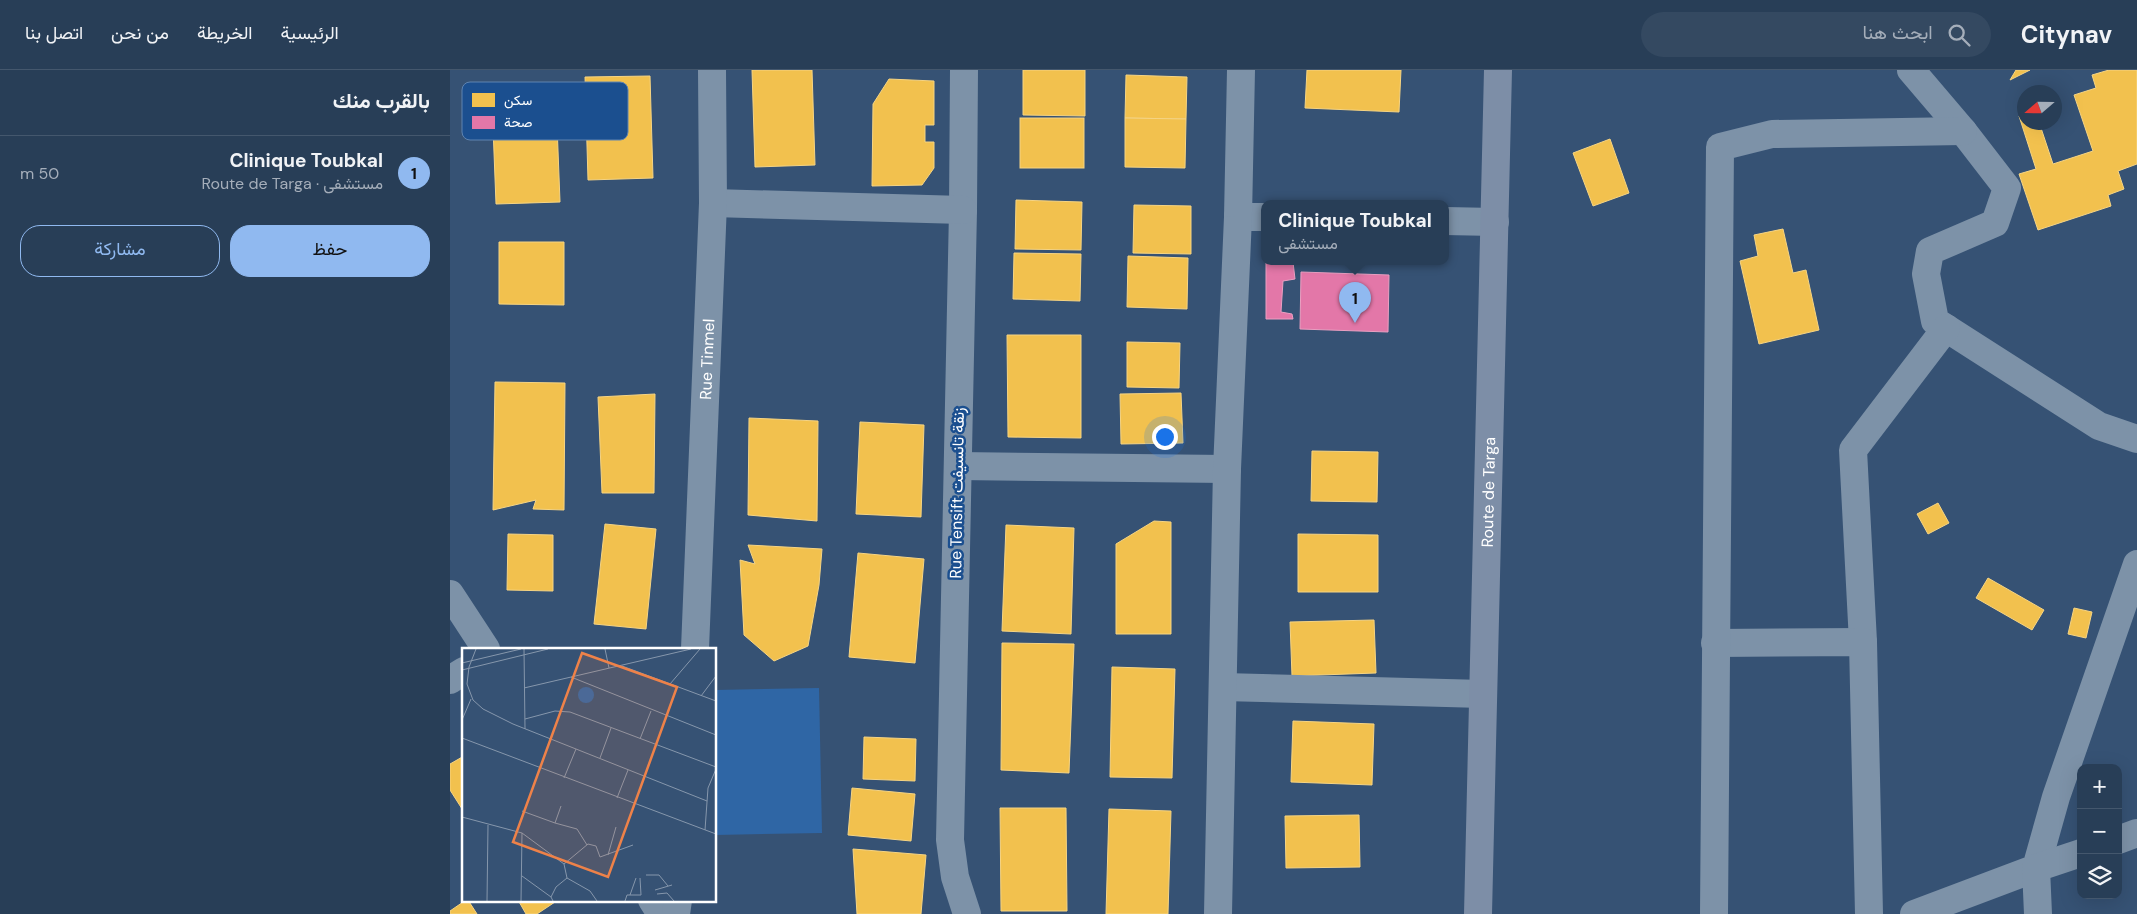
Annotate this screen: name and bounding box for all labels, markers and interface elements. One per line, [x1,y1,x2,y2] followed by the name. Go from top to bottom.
[1641,12,1991,57] search box
[2021,19,2112,50] text: Citynav
[1862,20,1933,45] text: ابحث هنا
[25,21,83,45] text: اتصل بنا
[111,21,169,45] text: من نحن
[197,21,253,45] text: الخريطة
[281,21,339,45] text: الرئيسية
[1945,21,1973,49] icon: search
[462,82,628,140] legend
[2017,85,2062,130] north arrow
[333,87,430,115] text: بالقرب منك
[504,91,532,109] text: سكن
[504,113,533,131] text: صحة
[230,148,383,173] text: Clinique Toubkal
[20,163,59,184] text: 50 m
[411,163,417,184] text: 1
[201,173,383,194] text: مستشفى · Route de Targa
[1261,200,1449,265] popup
[1278,208,1432,233] text: Clinique Toubkal
[20,225,220,277] button: مشاركة
[230,225,430,277] button: حفظ
[1278,233,1338,254] text: مستشفى
[1339,282,1371,323] pin: 1
[695,318,719,400] street label: Rue Tinmel
[945,407,969,579] street label: Rue Tensift زنقة تانسيفت
[1152,424,1178,450] your location
[1476,437,1500,548] street label: Route de Targa
[462,648,716,902] inset map
[2077,764,2122,899] map controls
[2077,764,2122,809] button: +
[2077,809,2122,854] button: −
[2077,854,2122,899] button: layers

